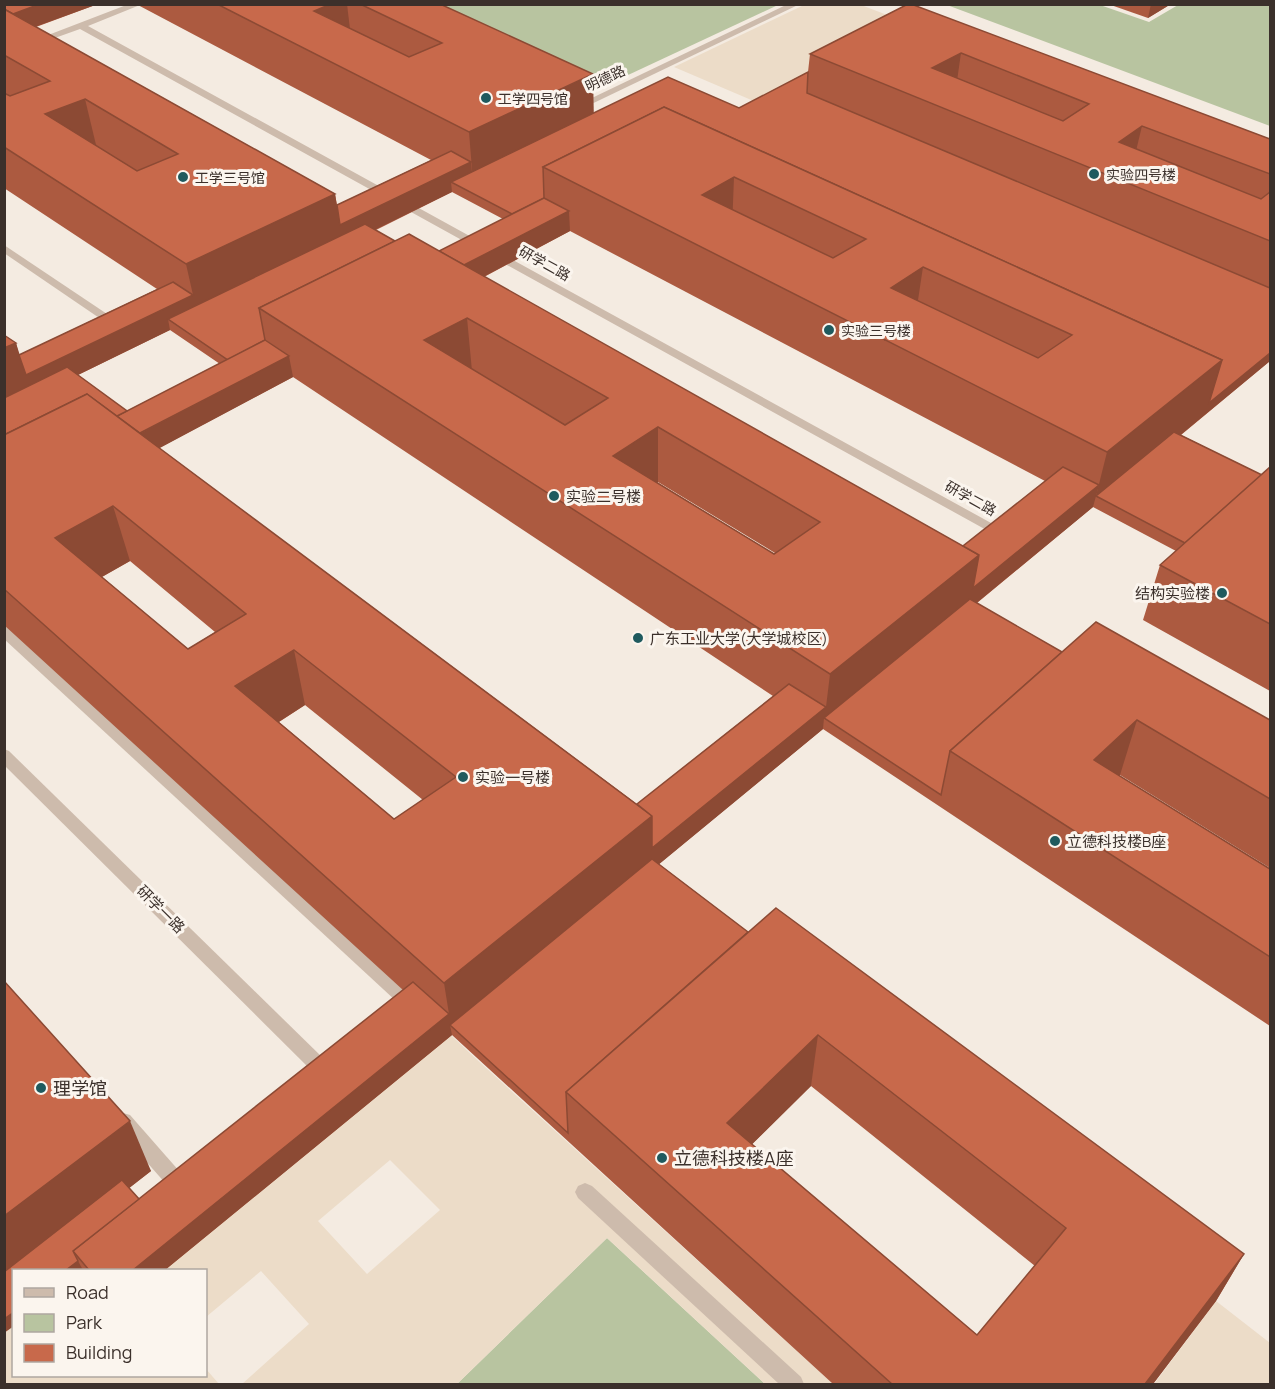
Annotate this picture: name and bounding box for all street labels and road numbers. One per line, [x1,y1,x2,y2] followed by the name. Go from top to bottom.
[582,61,628,95] street label: 明德路
[516,241,574,285] street label: 研学二路
[942,476,1000,520] street label: 研学二路
[132,880,190,938] street label: 研学一路

